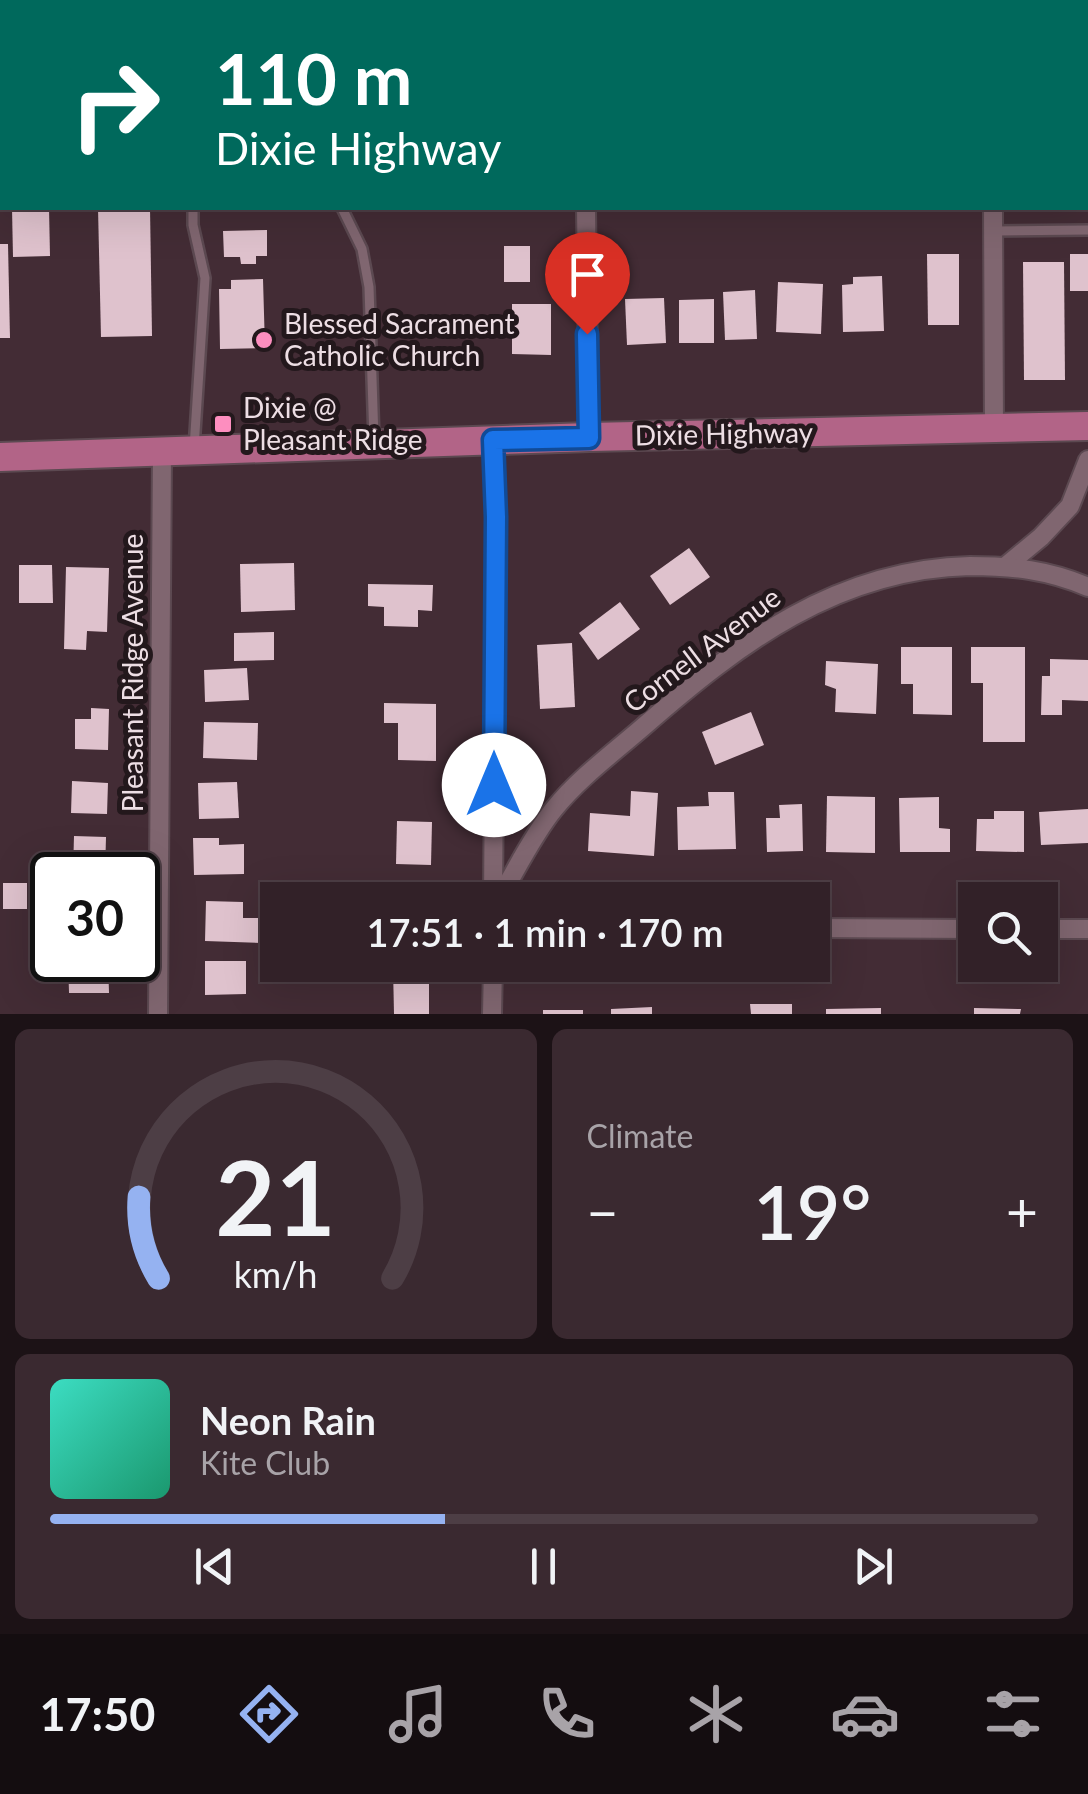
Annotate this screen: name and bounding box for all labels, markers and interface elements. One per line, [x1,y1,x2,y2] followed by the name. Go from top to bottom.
[215,36,412,120] text: 110 m
[50,40,180,170] icon: right
[215,121,501,175] text: Dixie Highway
[545,232,630,335] pin
[560,247,615,302] icon: arrive
[284,306,515,372] place label: Blessed Sacrament Catholic Church
[253,329,275,351] marker: Blessed Sacrament Catholic Church
[243,390,423,456] place label: Dixie @ Pleasant Ridge
[212,413,234,435] marker: Dixie @ Pleasant Ridge
[635,414,814,452] street label: Dixie Highway
[115,534,149,812] street label: Pleasant Ridge Avenue
[616,579,786,719] street label: Cornell Avenue
[442,733,546,837] position arrow
[30,852,160,982] speed limit sign: 30
[958,882,1058,982] map controls
[958,882,1058,982] button: search
[367,909,723,955] text: 17:51 · 1 min · 170 m
[587,1116,693,1155] text: Climate
[215,1133,336,1258] text: 21
[753,1166,871,1256] text: 19°
[587,1178,618,1244] text: −
[1006,1178,1038,1244] text: +
[234,1253,318,1296] text: km/h
[200,1397,376,1443] text: Neon Rain
[200,1443,330,1482] text: Kite Club
[187,1539,242,1594] icon: previous
[516,1539,571,1594] icon: pause
[846,1539,901,1594] icon: next
[234,1679,304,1749] icon: directions
[383,1679,453,1749] icon: music
[532,1679,602,1749] icon: phone
[681,1679,751,1749] icon: climate
[830,1679,900,1749] icon: car
[978,1679,1048,1749] icon: filters
[39,1687,155,1741] text: 17:50

